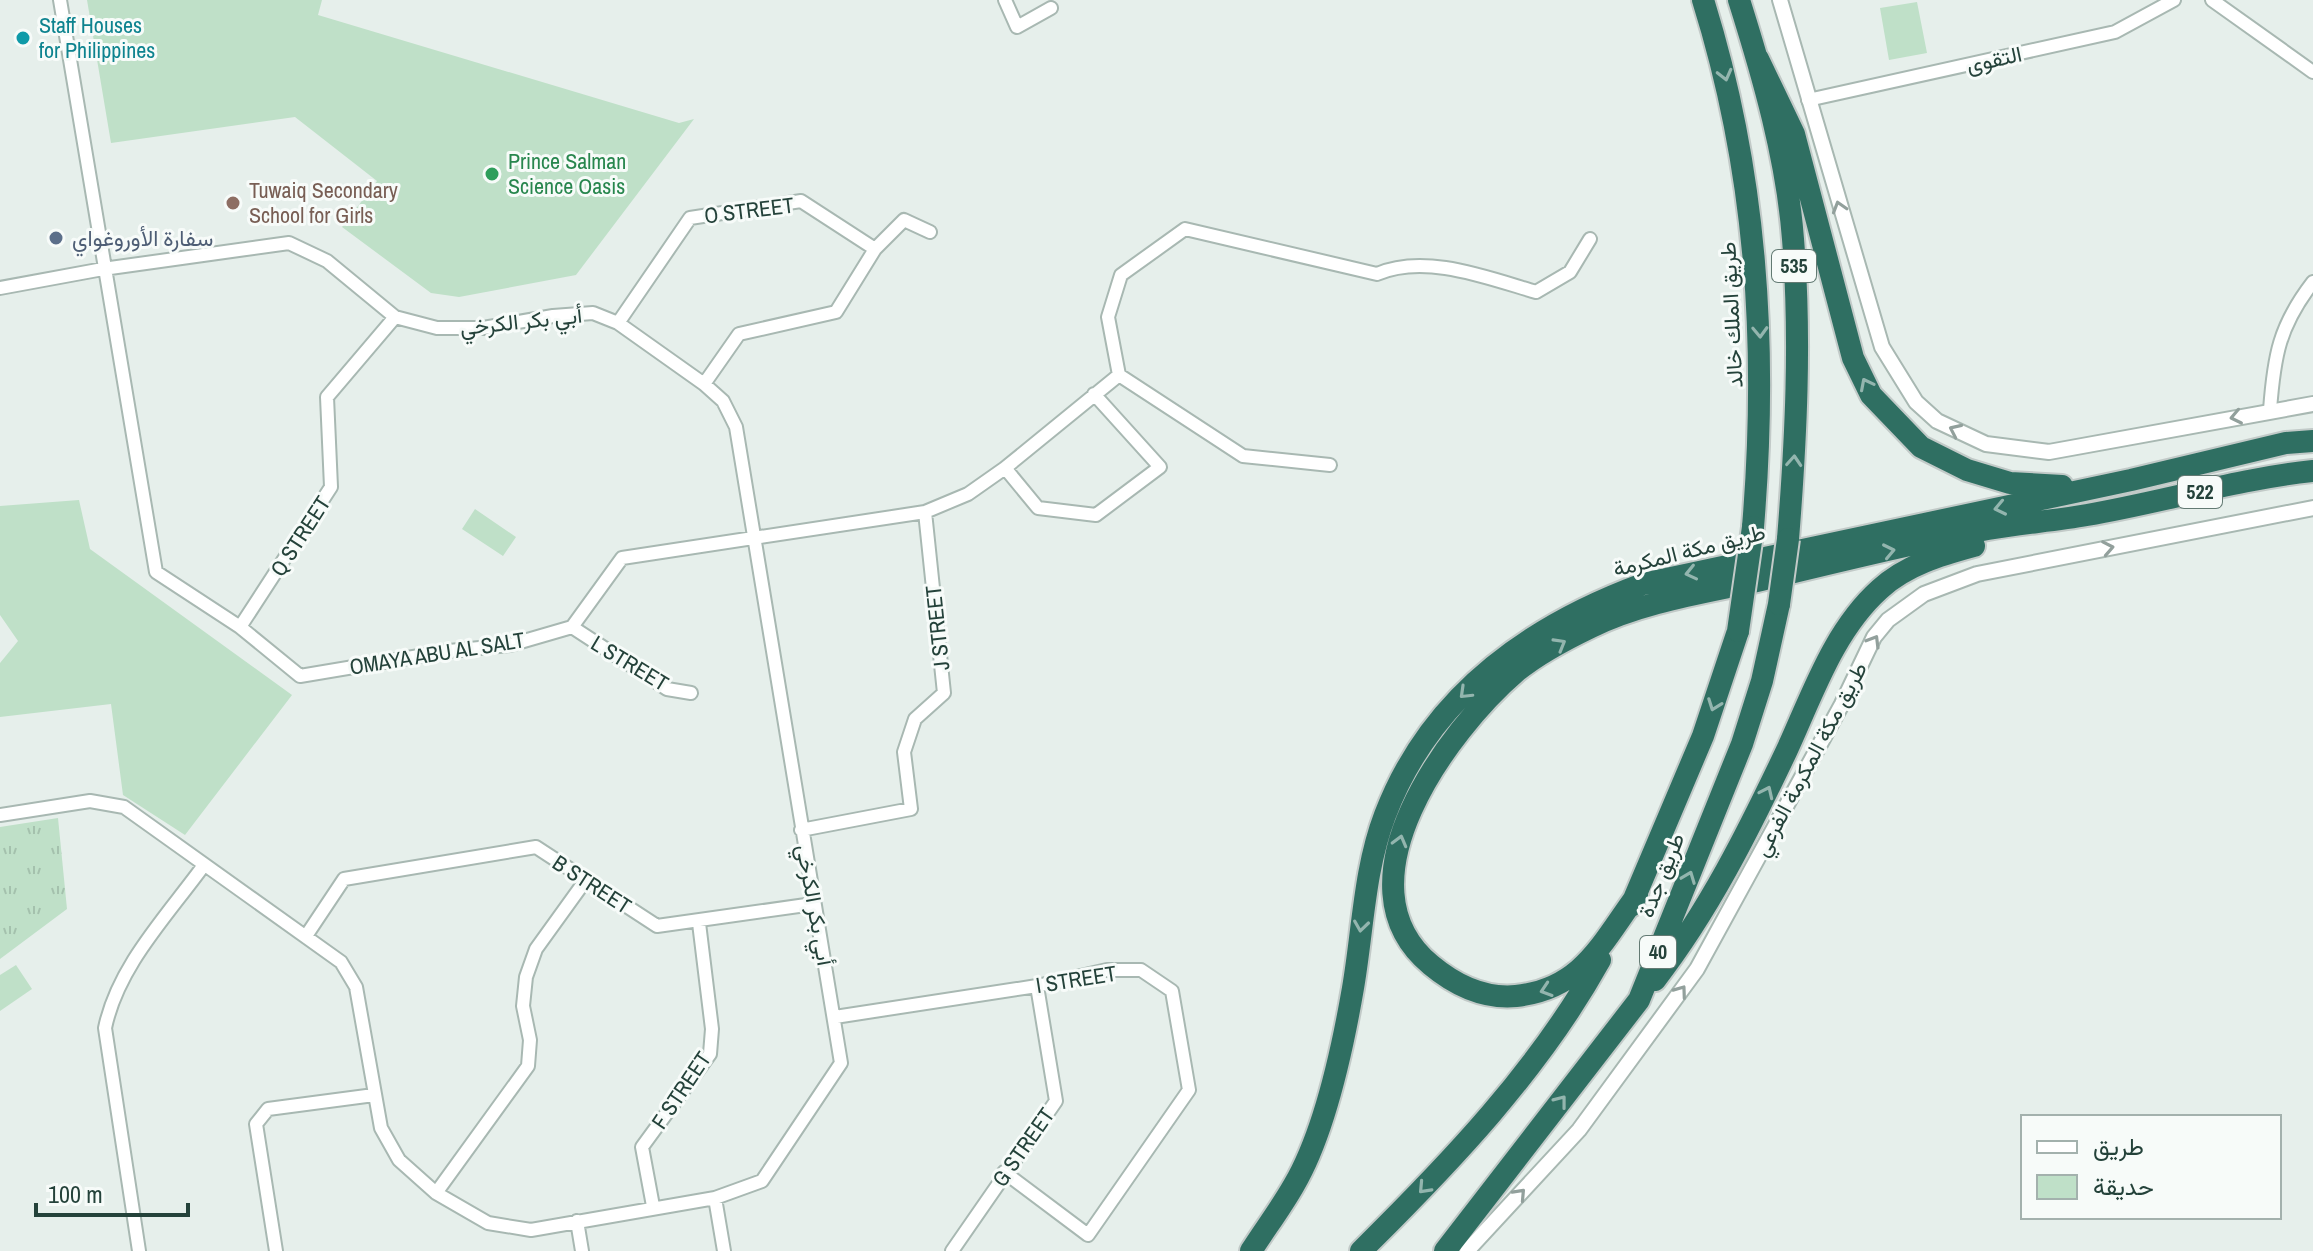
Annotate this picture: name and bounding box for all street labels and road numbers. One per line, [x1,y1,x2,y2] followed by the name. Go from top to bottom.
[1963,38,2025,80] street label: التقوى
[702,190,796,230] street label: O STREET
[1712,241,1750,389] street label: طريق الملك خالد
[1772,250,1816,282] road number: 535
[458,300,584,346] street label: أبي بكر الكرخي
[2178,476,2222,508] road number: 522
[263,490,337,582] street label: Q STREET
[1610,517,1768,583] street label: طريق مكة المكرمة
[918,584,956,672] street label: J STREET
[347,624,527,682] street label: OMAYA ABU AL SALT
[586,628,674,698] street label: L STREET
[1746,657,1878,863] street label: طريق مكة المكرمة الفرعي
[1631,828,1691,922] street label: طريق جدة
[786,842,840,969] street label: أبي بكر الكرخي
[547,847,637,921] street label: B STREET
[1640,936,1676,968] road number: 40
[1034,958,1118,1000] street label: I STREET
[644,1045,718,1135] street label: F STREET
[985,1101,1061,1193] street label: G STREET

